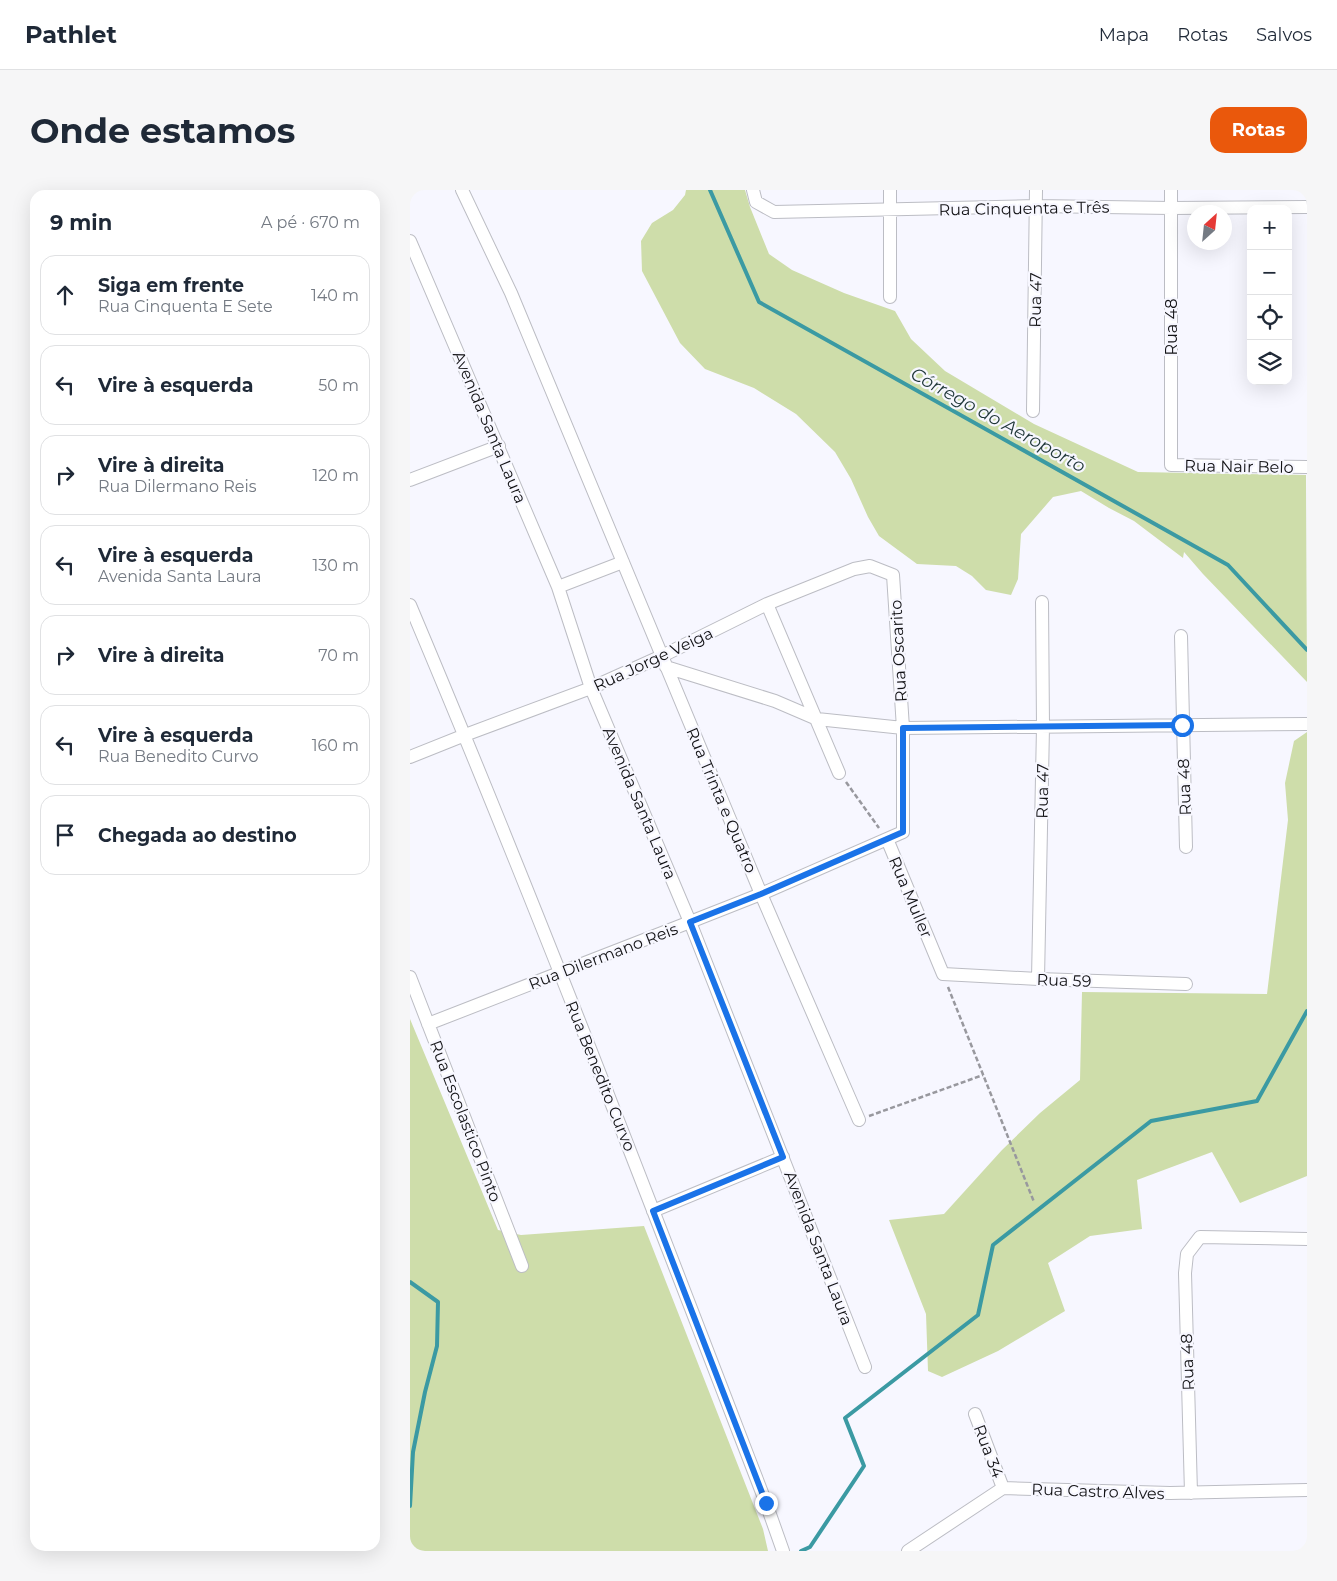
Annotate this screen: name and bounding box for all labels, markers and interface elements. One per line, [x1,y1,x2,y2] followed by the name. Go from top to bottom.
[25,20,117,49] text: Pathlet
[1099,24,1149,46] text: Mapa
[1177,24,1228,46] text: Rotas
[1256,24,1312,46] text: Salvos
[1210,107,1307,153] button: Rotas
[30,109,295,152] text: Onde estamos
[938,198,1110,219] street label: Rua Cinquenta e Três
[1187,205,1232,250] north arrow
[1247,205,1292,385] map controls
[1247,205,1292,250] button: +
[50,210,112,235] text: 9 min
[261,213,360,232] text: A pé · 670 m
[1247,250,1292,295] button: −
[1026,272,1045,328] street label: Rua 47
[98,274,244,297] text: Siga em frente
[51,281,79,309] icon: ahead
[311,286,359,305] text: 140 m
[1247,295,1292,340] button: locate
[98,297,273,316] text: Rua Cinquenta E Sete
[1162,299,1181,355] street label: Rua 48
[1247,340,1292,385] button: layers
[449,348,530,506] street label: Avenida Santa Laura
[907,363,1089,477] water label: Córrego do Aeroporto
[51,371,79,399] icon: left
[98,374,253,397] text: Vire à esquerda
[318,376,359,395] text: 50 m
[98,454,225,477] text: Vire à direita
[1184,456,1294,477] street label: Rua Nair Belo
[51,461,79,489] icon: right
[312,466,359,485] text: 120 m
[98,477,257,496] text: Rua Dilermano Reis
[98,544,253,567] text: Vire à esquerda
[51,551,79,579] icon: left
[312,556,359,575] text: 130 m
[98,567,261,586] text: Avenida Santa Laura
[886,599,911,703] street label: Rua Oscarito
[590,623,716,695] street label: Rua Jorge Veiga
[51,641,79,669] icon: right
[98,644,225,667] text: Vire à direita
[318,646,359,665] text: 70 m
[1171,714,1194,737] route start
[98,724,253,747] text: Vire à esquerda
[599,724,680,882] street label: Avenida Santa Laura
[682,725,761,876] street label: Rua Trinta e Quatro
[51,731,79,759] icon: left
[312,736,359,755] text: 160 m
[98,747,259,766] text: Rua Benedito Curvo
[1174,758,1195,816] street label: Rua 48
[1033,763,1052,819] street label: Rua 47
[51,821,79,849] icon: arrive
[98,824,297,847] text: Chegada ao destino
[885,854,936,941] street label: Rua Muller
[526,919,681,994] street label: Rua Dilermano Reis
[1036,970,1092,991] street label: Rua 59
[562,998,639,1154] street label: Rua Benedito Curvo
[426,1038,505,1205] street label: Rua Escolastico Pinto
[780,1168,857,1328] street label: Avenida Santa Laura
[1177,1333,1198,1391] street label: Rua 48
[970,1422,1008,1481] street label: Rua 34
[1031,1480,1165,1503] street label: Rua Castro Alves
[755,1492,778,1515] route end

